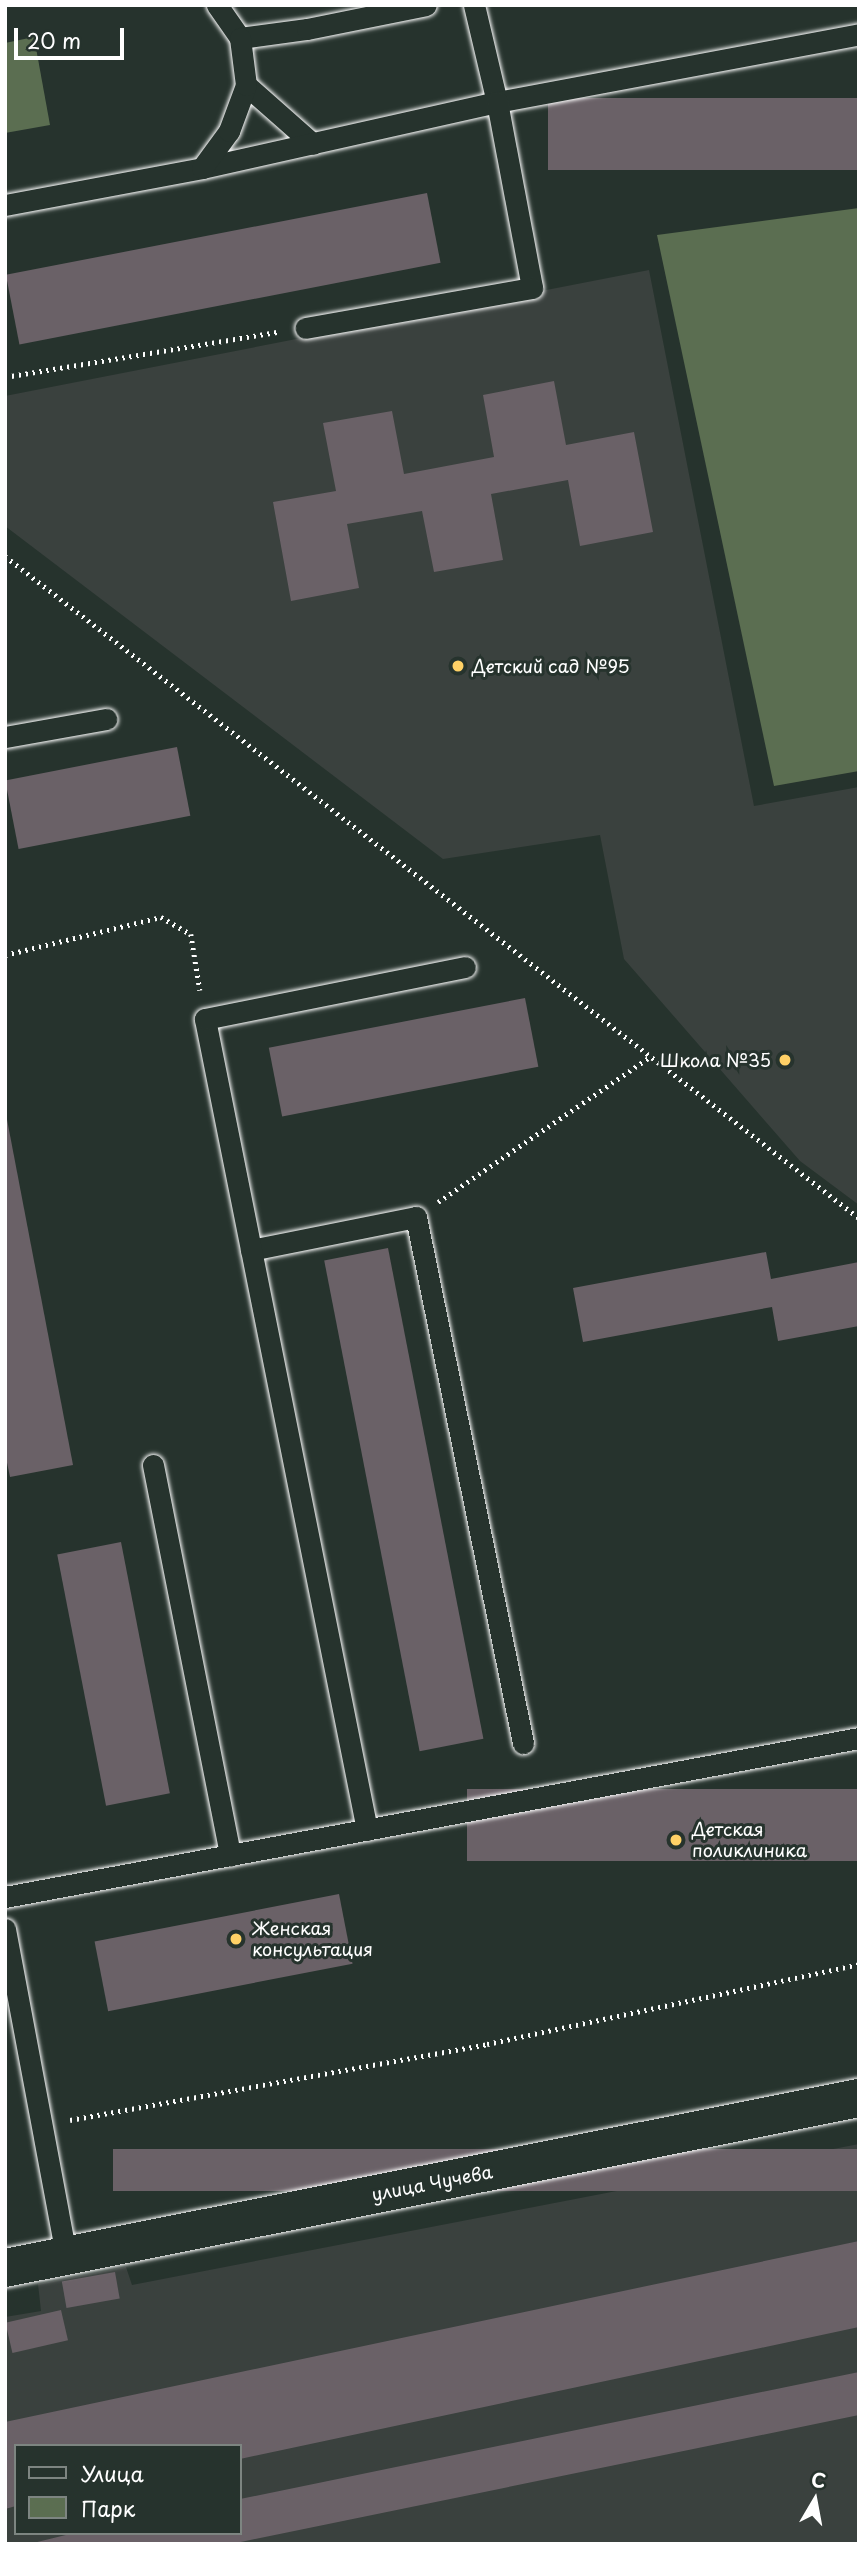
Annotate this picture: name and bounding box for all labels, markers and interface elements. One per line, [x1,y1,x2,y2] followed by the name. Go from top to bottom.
[18,14,128,58] scale bar
[27,24,81,56] text: 20 m
[472,655,631,677] place label: Детский сад №95
[450,658,466,674] marker: Детский сад №95
[659,1049,771,1071] place label: Школа №35
[777,1052,793,1068] marker: Школа №35
[692,1819,807,1862] place label: Детская поликлиника
[666,1830,686,1850] marker: Детская поликлиника
[252,1918,373,1960] place label: Женская консультация
[226,1929,246,1949] marker: Женская консультация
[369,2161,495,2205] street label: улица Чучева
[14,2444,242,2535] legend
[81,2457,144,2489] text: Улица
[809,2464,828,2494] text: С
[780,2465,850,2535] north arrow
[81,2492,135,2524] text: Парк

